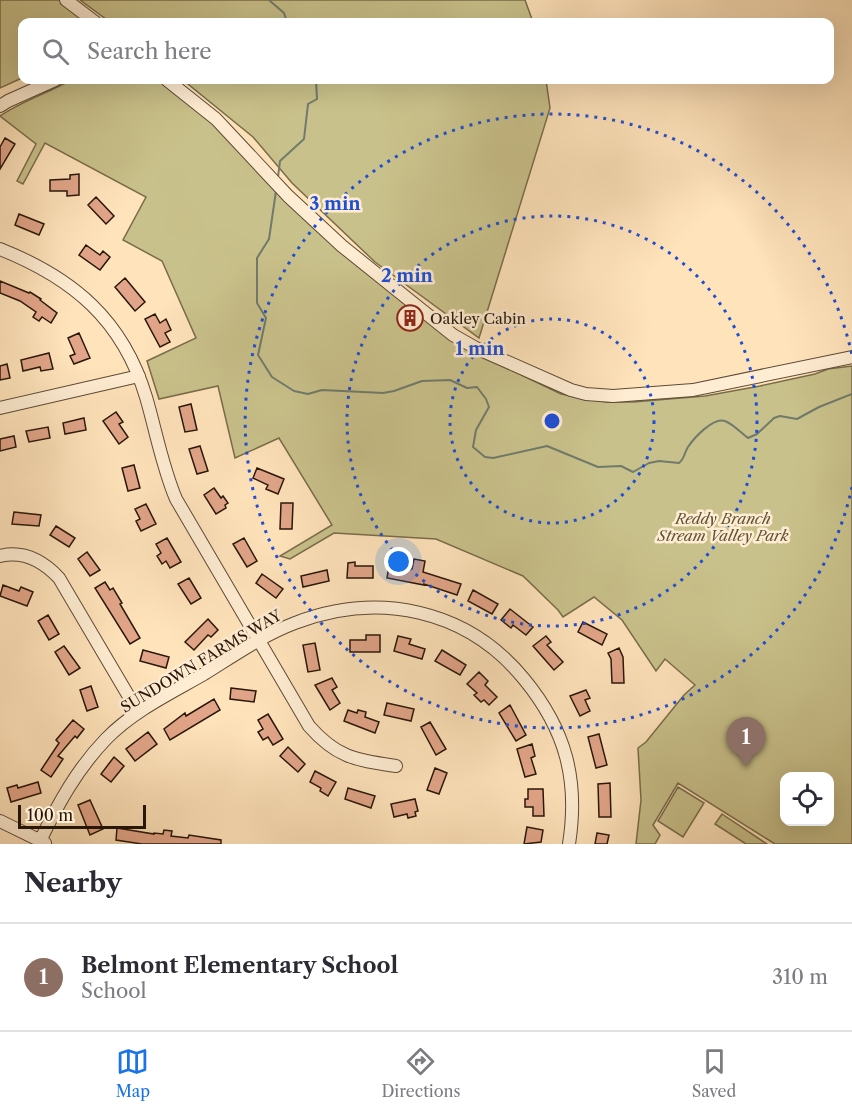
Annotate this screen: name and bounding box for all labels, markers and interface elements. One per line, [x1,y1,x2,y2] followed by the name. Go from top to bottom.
[18,18,834,84] search box
[39,35,72,68] icon: search
[87,38,212,65] text: Search here
[309,193,361,215] text: 3 min
[381,265,434,287] text: 2 min
[395,303,425,333] building icon: Oakley Cabin
[430,309,527,328] place label: Oakley Cabin
[455,338,505,360] text: 1 min
[542,411,562,431] centre of rings
[657,509,789,545] park label: Reddy Branch Stream Valley Park
[384,547,413,576] your location
[117,605,285,717] street label: SUNDOWN FARMS WAY
[726,718,766,767] pin: 1
[780,772,834,826] map controls
[780,772,834,826] button: locate
[18,802,146,830] scale bar
[27,805,73,825] text: 100 m
[24,867,122,899] text: Nearby
[81,952,398,979] text: Belmont Elementary School
[39,965,48,989] text: 1
[772,965,828,989] text: 310 m
[81,979,146,1003] text: School
[116,1045,150,1101] tab: Map
[381,1045,460,1101] tab: Directions
[692,1045,736,1101] tab: Saved

